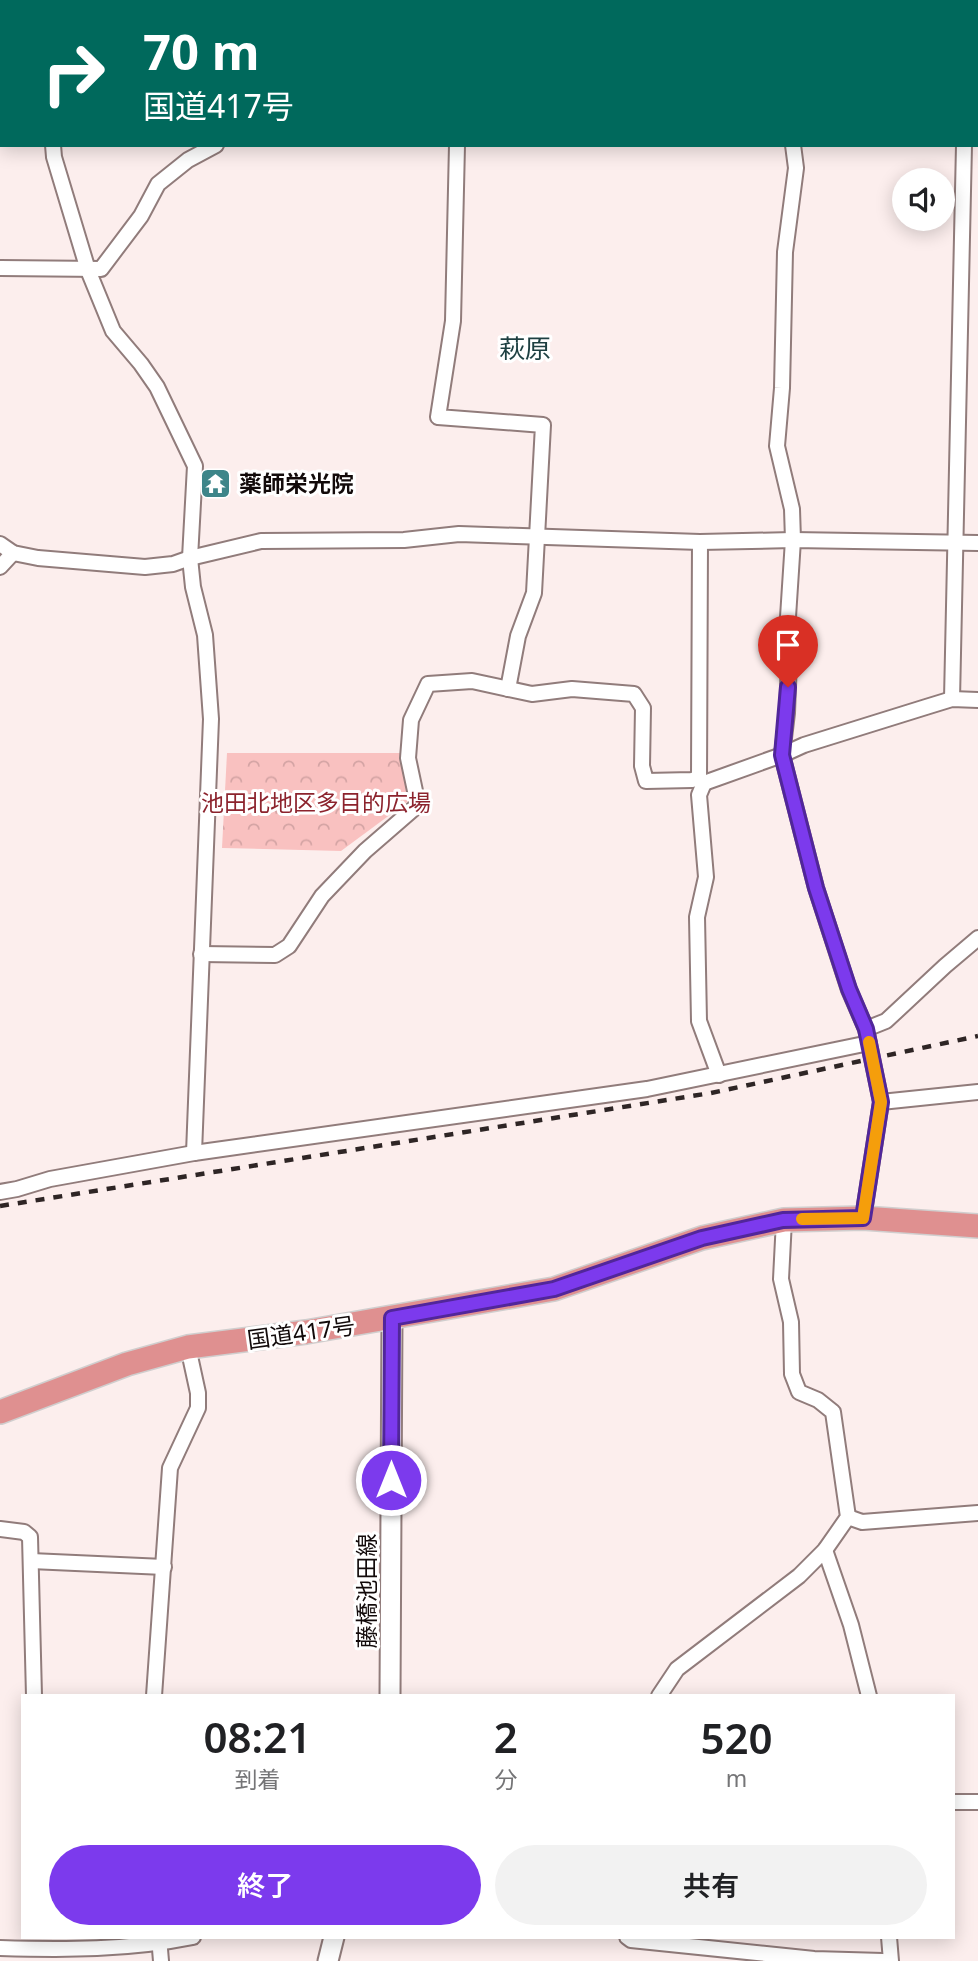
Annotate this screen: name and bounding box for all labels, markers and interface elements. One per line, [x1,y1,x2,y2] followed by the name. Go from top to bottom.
[143,18,260,84] text: 70 m
[28,28,119,119] icon: right
[143,84,294,127] text: 国道417号
[892,168,955,231] map controls
[892,168,955,231] button: sound
[499,330,551,366] district label: 萩原
[199,466,233,500] temple icon: 薬師栄光院
[239,467,354,499] place label: 薬師栄光院
[758,615,818,687] pin
[769,626,807,664] icon: arrive
[201,786,431,818] park label: 池田北地区多目的広場
[245,1309,357,1355] street label: 国道417号
[354,1443,428,1517] position arrow
[350,1534,382,1649] street label: 藤橋池田線
[204,1708,311,1765] text: 08:21
[494,1708,518,1765] text: 2
[700,1709,772,1766] text: 520
[726,1762,747,1794] text: m
[234,1763,280,1795] text: 到着
[494,1763,517,1795] text: 分
[49,1845,481,1925] button: 終了
[495,1845,927,1925] button: 共有

